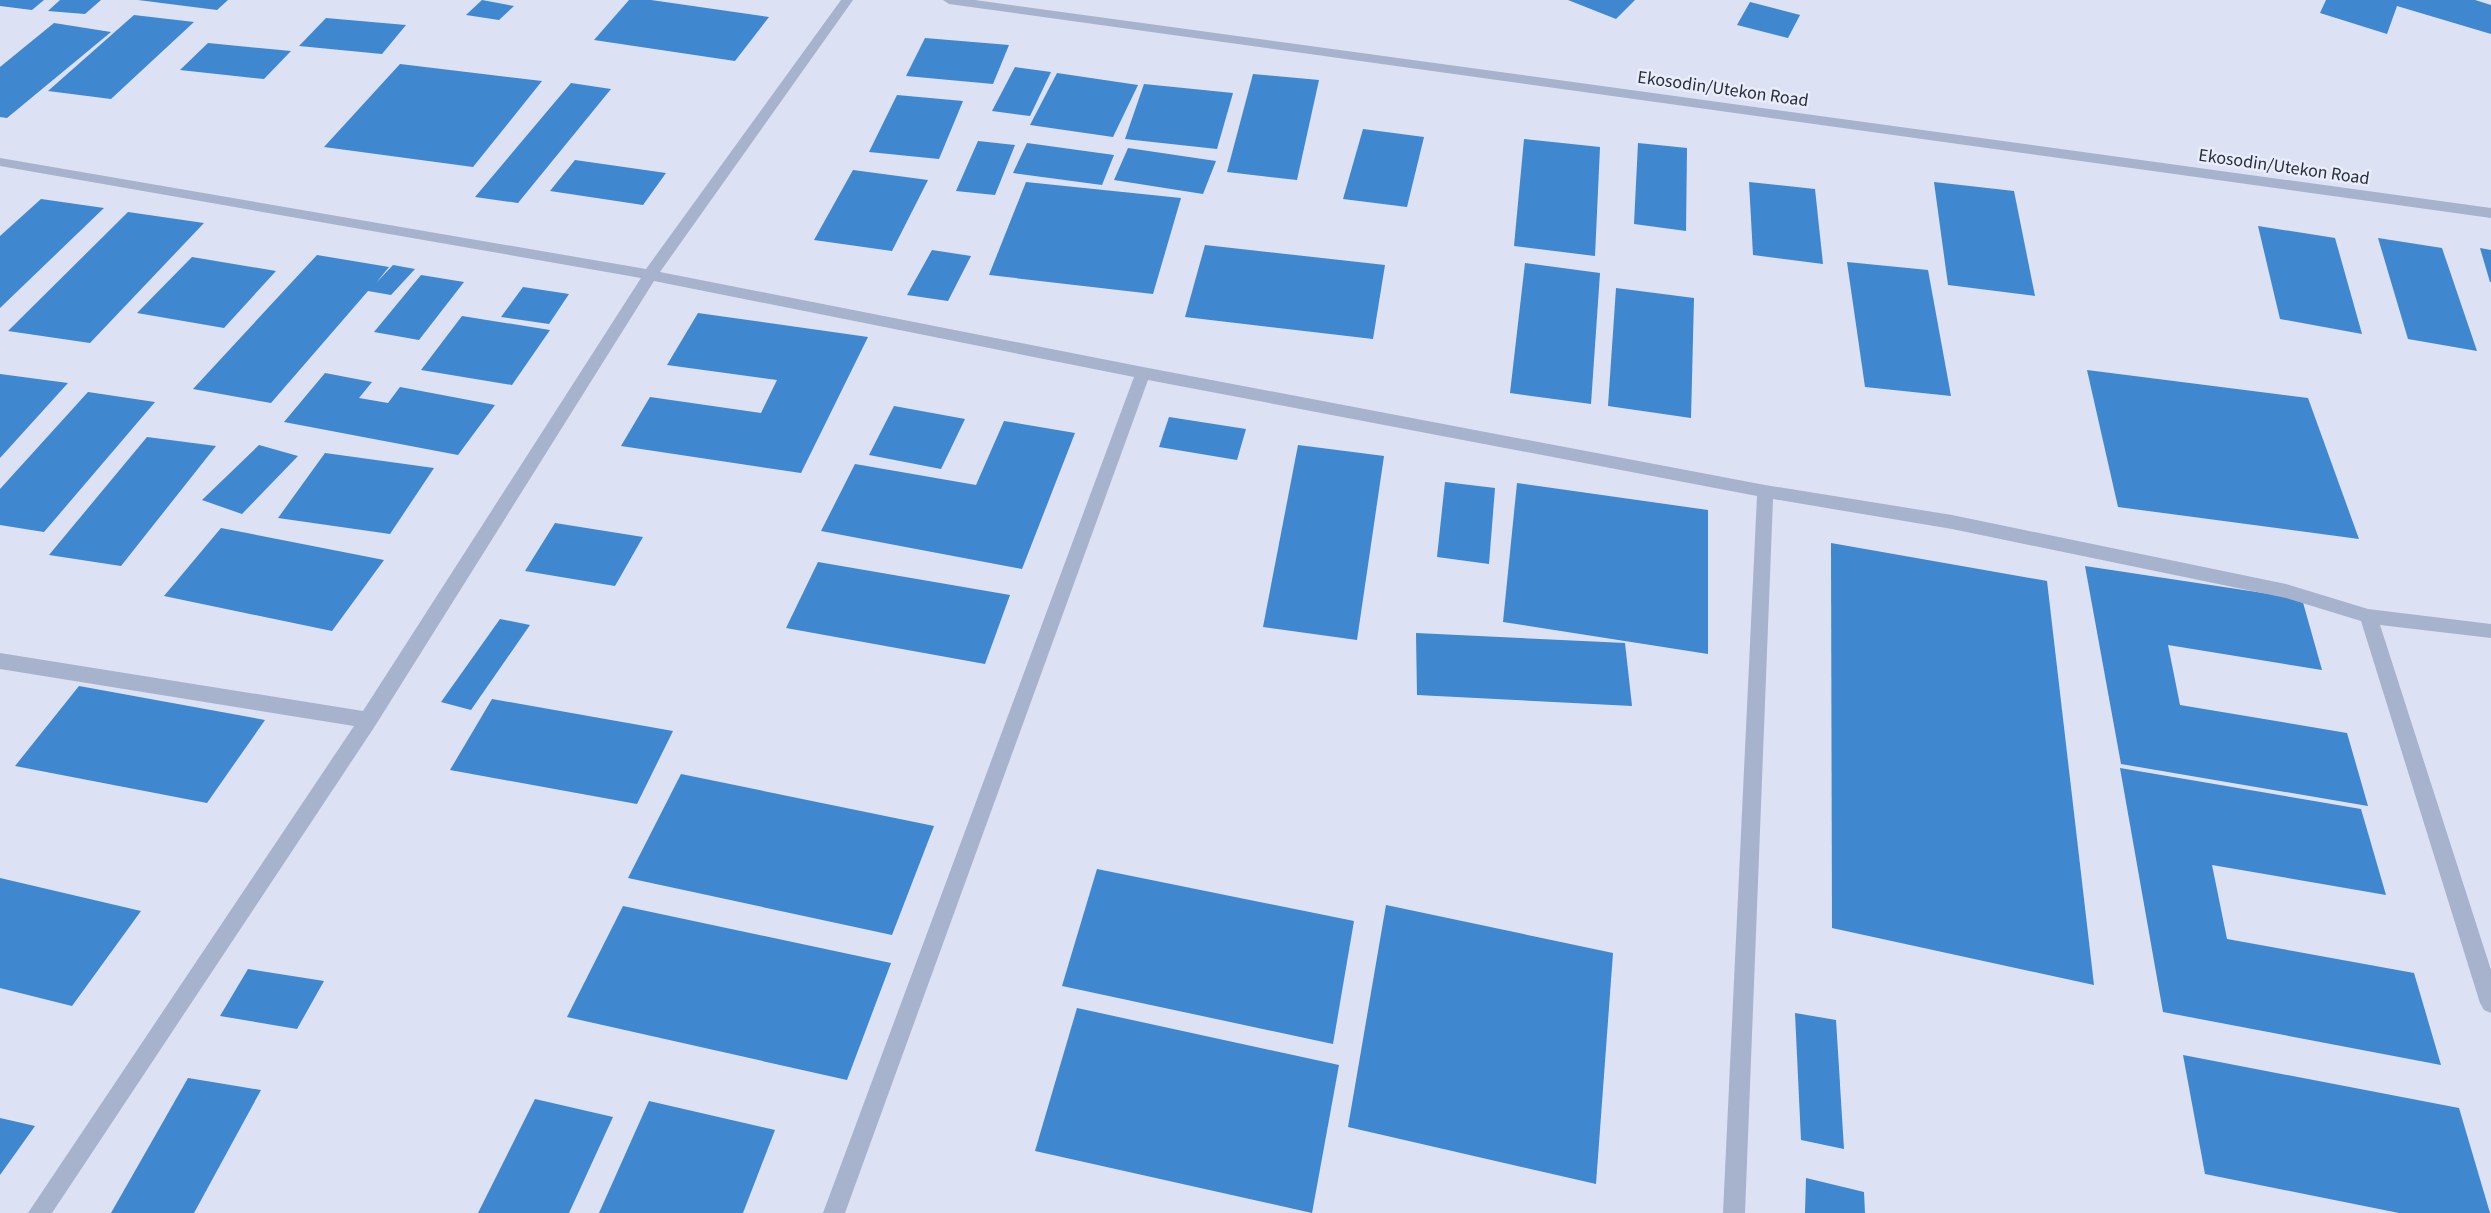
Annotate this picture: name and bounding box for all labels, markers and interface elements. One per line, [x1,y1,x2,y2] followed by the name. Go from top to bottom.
[1636,65,1810,113] street label: Ekosodin/Utekon Road
[2197,143,2371,191] street label: Ekosodin/Utekon Road

